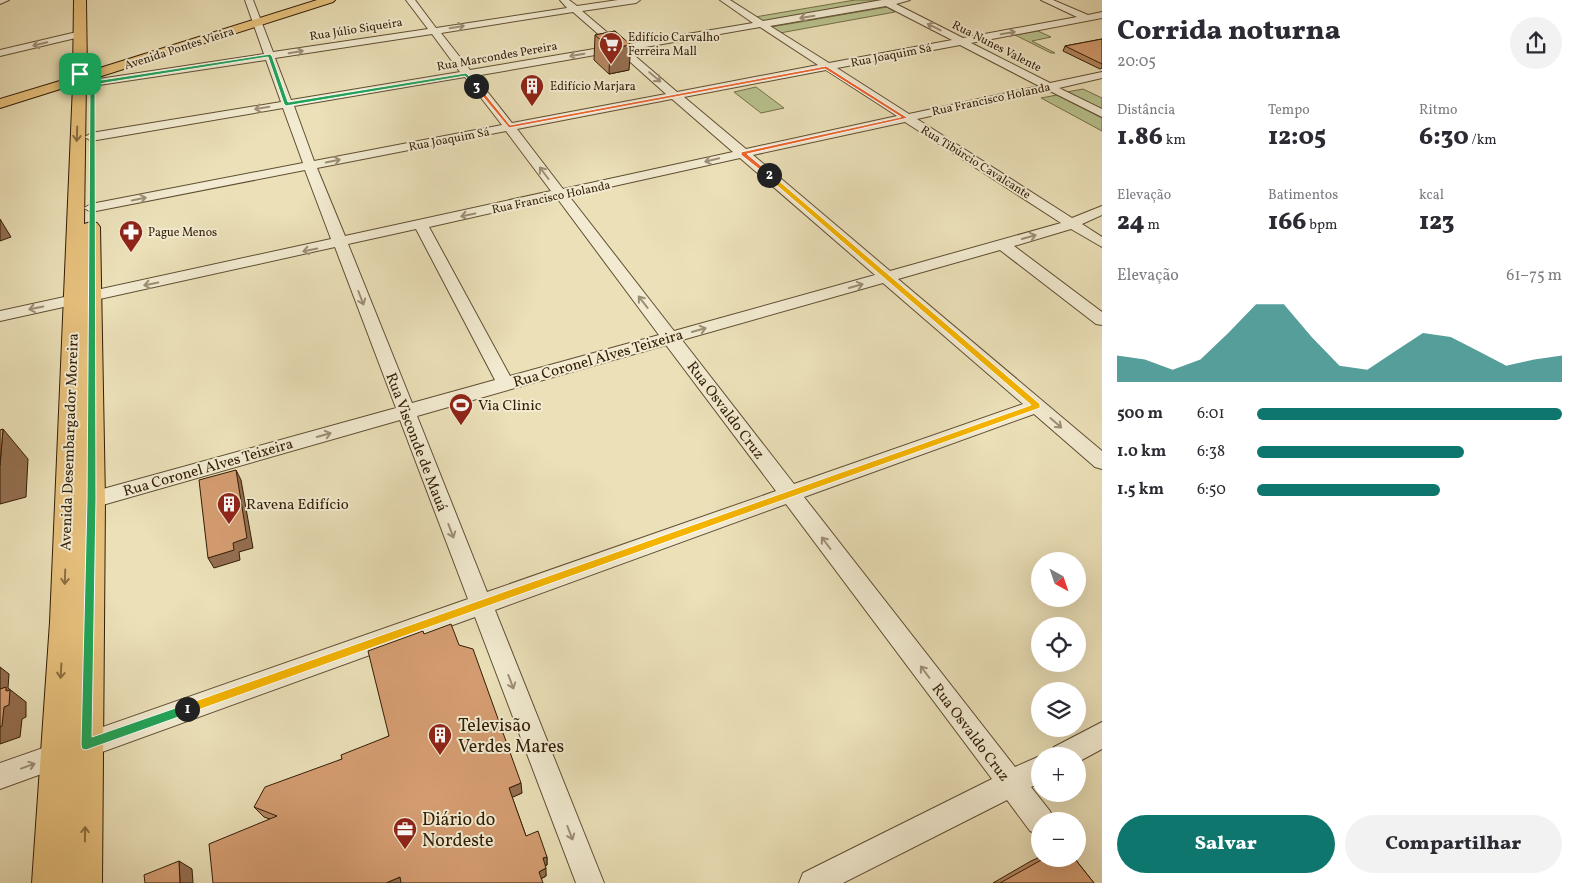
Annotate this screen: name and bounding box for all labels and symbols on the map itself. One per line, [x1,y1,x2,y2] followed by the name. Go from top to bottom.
[799,12,815,22] one-way arrow
[309,15,404,45] street label: Rua Júlio Siqueira
[949,17,1044,76] street label: Rua Nunes Valente
[448,22,464,32] one-way arrow
[927,22,942,32] one-way arrow
[122,24,236,74] street label: Avenida Pontes Vieira
[1000,27,1016,37] one-way arrow
[628,30,720,60] place label: Edifício Carvalho Ferreira Mall
[598,31,624,65] supermarket icon: Edifício Carvalho Ferreira Mall
[436,38,559,75] street label: Rua Marcondes Pereira
[33,40,49,49] one-way arrow
[849,40,933,72] street label: Rua Joaquim Sá
[288,46,304,56] one-way arrow
[570,51,586,61] one-way arrow
[59,53,101,95] pin
[648,71,661,83] one-way arrow
[519,73,545,107] building icon: Edifício Marjara
[464,74,488,98] pin: 3
[550,79,636,95] place label: Edifício Marjara
[930,80,1052,120] street label: Rua Francisco Holanda
[254,104,270,114] one-way arrow
[917,122,1034,203] street label: Rua Tibúrcio Cavalcante
[407,124,491,156] street label: Rua Joaquim Sá
[73,126,82,142] one-way arrow
[325,156,341,165] one-way arrow
[705,156,721,165] one-way arrow
[756,162,782,188] pin: 2
[539,166,549,180] one-way arrow
[490,178,612,218] street label: Rua Francisco Holanda
[131,193,147,203] one-way arrow
[461,211,477,220] one-way arrow
[118,219,144,253] pharmacy icon: Pague Menos
[148,225,217,241] place label: Pague Menos
[1021,231,1037,241] one-way arrow
[302,246,318,255] one-way arrow
[143,279,159,289] one-way arrow
[847,280,863,290] one-way arrow
[357,289,366,305] one-way arrow
[638,295,648,309] one-way arrow
[29,304,45,313] one-way arrow
[511,325,686,394] street label: Rua Coronel Alves Teixeira
[691,325,707,334] one-way arrow
[56,333,85,551] street label: Avenida Desembargador Moreira
[681,358,769,464] street label: Rua Osvaldo Cruz
[379,370,452,515] street label: Rua Visconde de Mauá
[448,392,474,426] sports icon: Via Clinic
[478,396,542,417] place label: Via Clinic
[1050,417,1063,428] one-way arrow
[315,429,331,439] one-way arrow
[121,434,296,503] street label: Rua Coronel Alves Teixeira
[216,491,242,525] building icon: Ravena Edifício
[246,495,349,516] place label: Ravena Edifício
[448,523,457,538] one-way arrow
[821,537,832,550] one-way arrow
[1031,552,1086,608] north arrow
[60,568,70,584] one-way arrow
[56,662,65,678] one-way arrow
[920,665,930,679] one-way arrow
[507,674,516,689] one-way arrow
[926,680,1014,786] street label: Rua Osvaldo Cruz
[174,696,200,722] pin: 1
[458,714,564,760] place label: Televisão Verdes Mares
[427,722,453,756] building icon: Televisão Verdes Mares
[19,761,35,770] one-way arrow
[422,808,495,854] place label: Diário do Nordeste
[392,816,418,850] office icon: Diário do Nordeste
[566,825,576,840] one-way arrow
[80,827,90,843] one-way arrow

